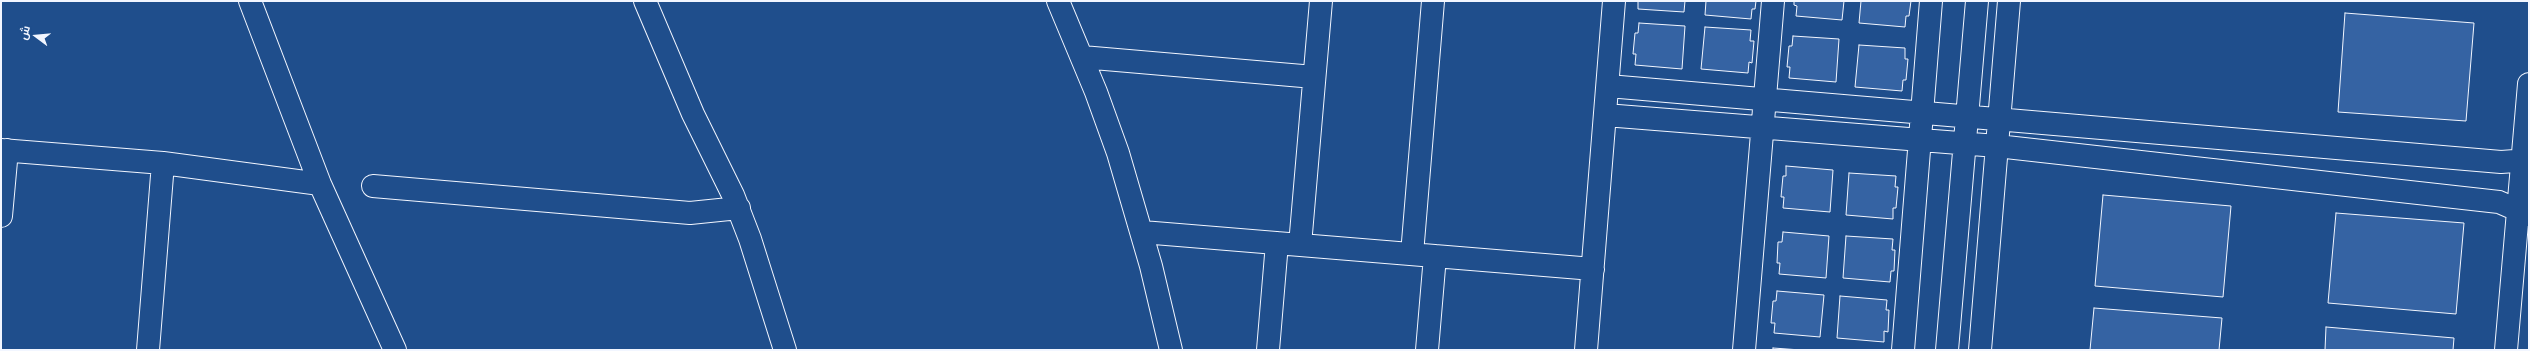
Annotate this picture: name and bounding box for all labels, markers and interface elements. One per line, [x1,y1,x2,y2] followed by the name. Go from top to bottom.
[16,16,56,56] north arrow
[15,24,34,42] text: ش

